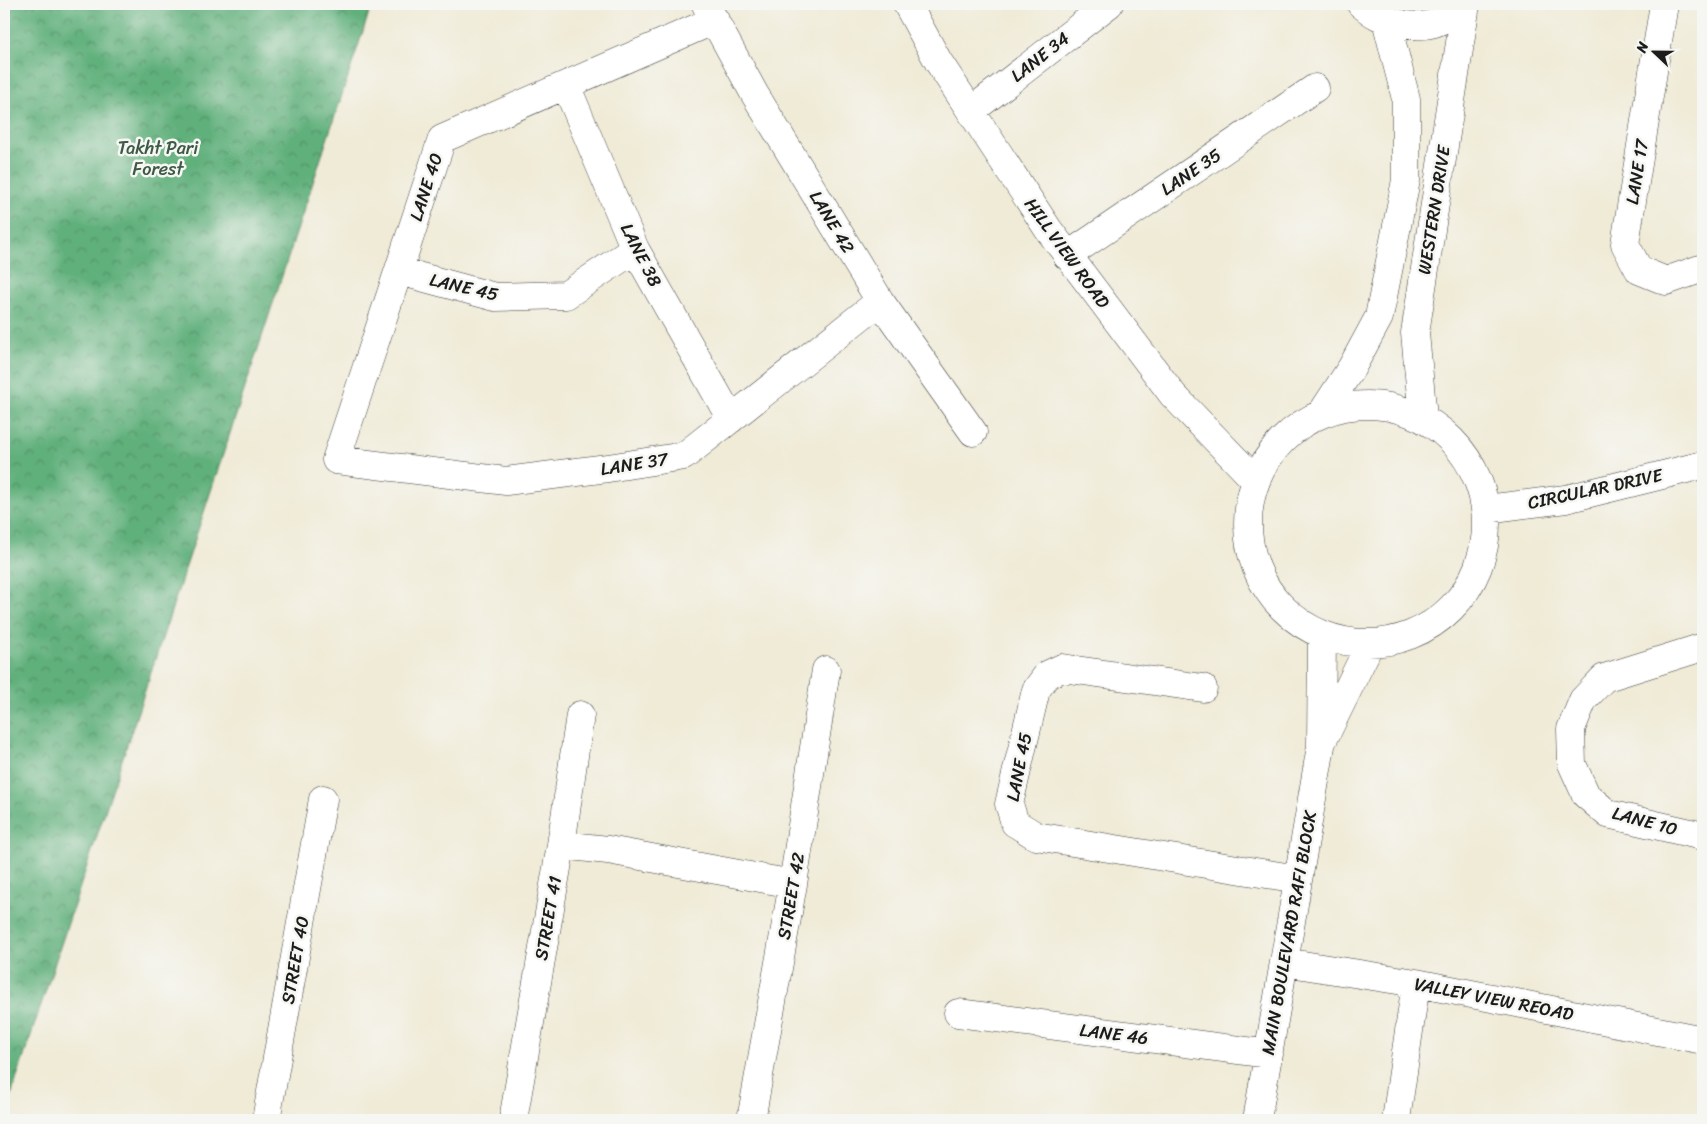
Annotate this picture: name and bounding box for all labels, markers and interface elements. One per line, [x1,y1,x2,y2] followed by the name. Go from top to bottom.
[1003,23,1077,91] street label: LANE 34
[1630,28,1680,78] north arrow
[1629,38,1656,57] text: N
[118,132,199,185] park label: Takht Pari Forest
[1616,135,1658,207] street label: LANE 17
[1154,140,1228,204] street label: LANE 35
[1408,142,1460,277] street label: WESTERN DRIVE
[400,149,452,225] street label: LANE 40
[800,184,864,260] street label: LANE 42
[1016,191,1119,316] street label: HILL VIEW ROAD
[611,217,671,293] street label: LANE 38
[426,264,502,310] street label: LANE 45
[598,443,672,485] street label: LANE 37
[1525,459,1666,519] street label: CIRCULAR DRIVE
[997,730,1041,804] street label: LANE 45
[1609,797,1681,845] street label: LANE 10
[1252,807,1326,1057] street label: MAIN BOULEVARD RAFI BLOCK
[768,850,814,942] street label: STREET 42
[525,873,571,963] street label: STREET 41
[272,913,318,1007] street label: STREET 40
[1412,968,1577,1030] street label: VALLEY VIEW REOAD
[1078,1014,1150,1054] street label: LANE 46

